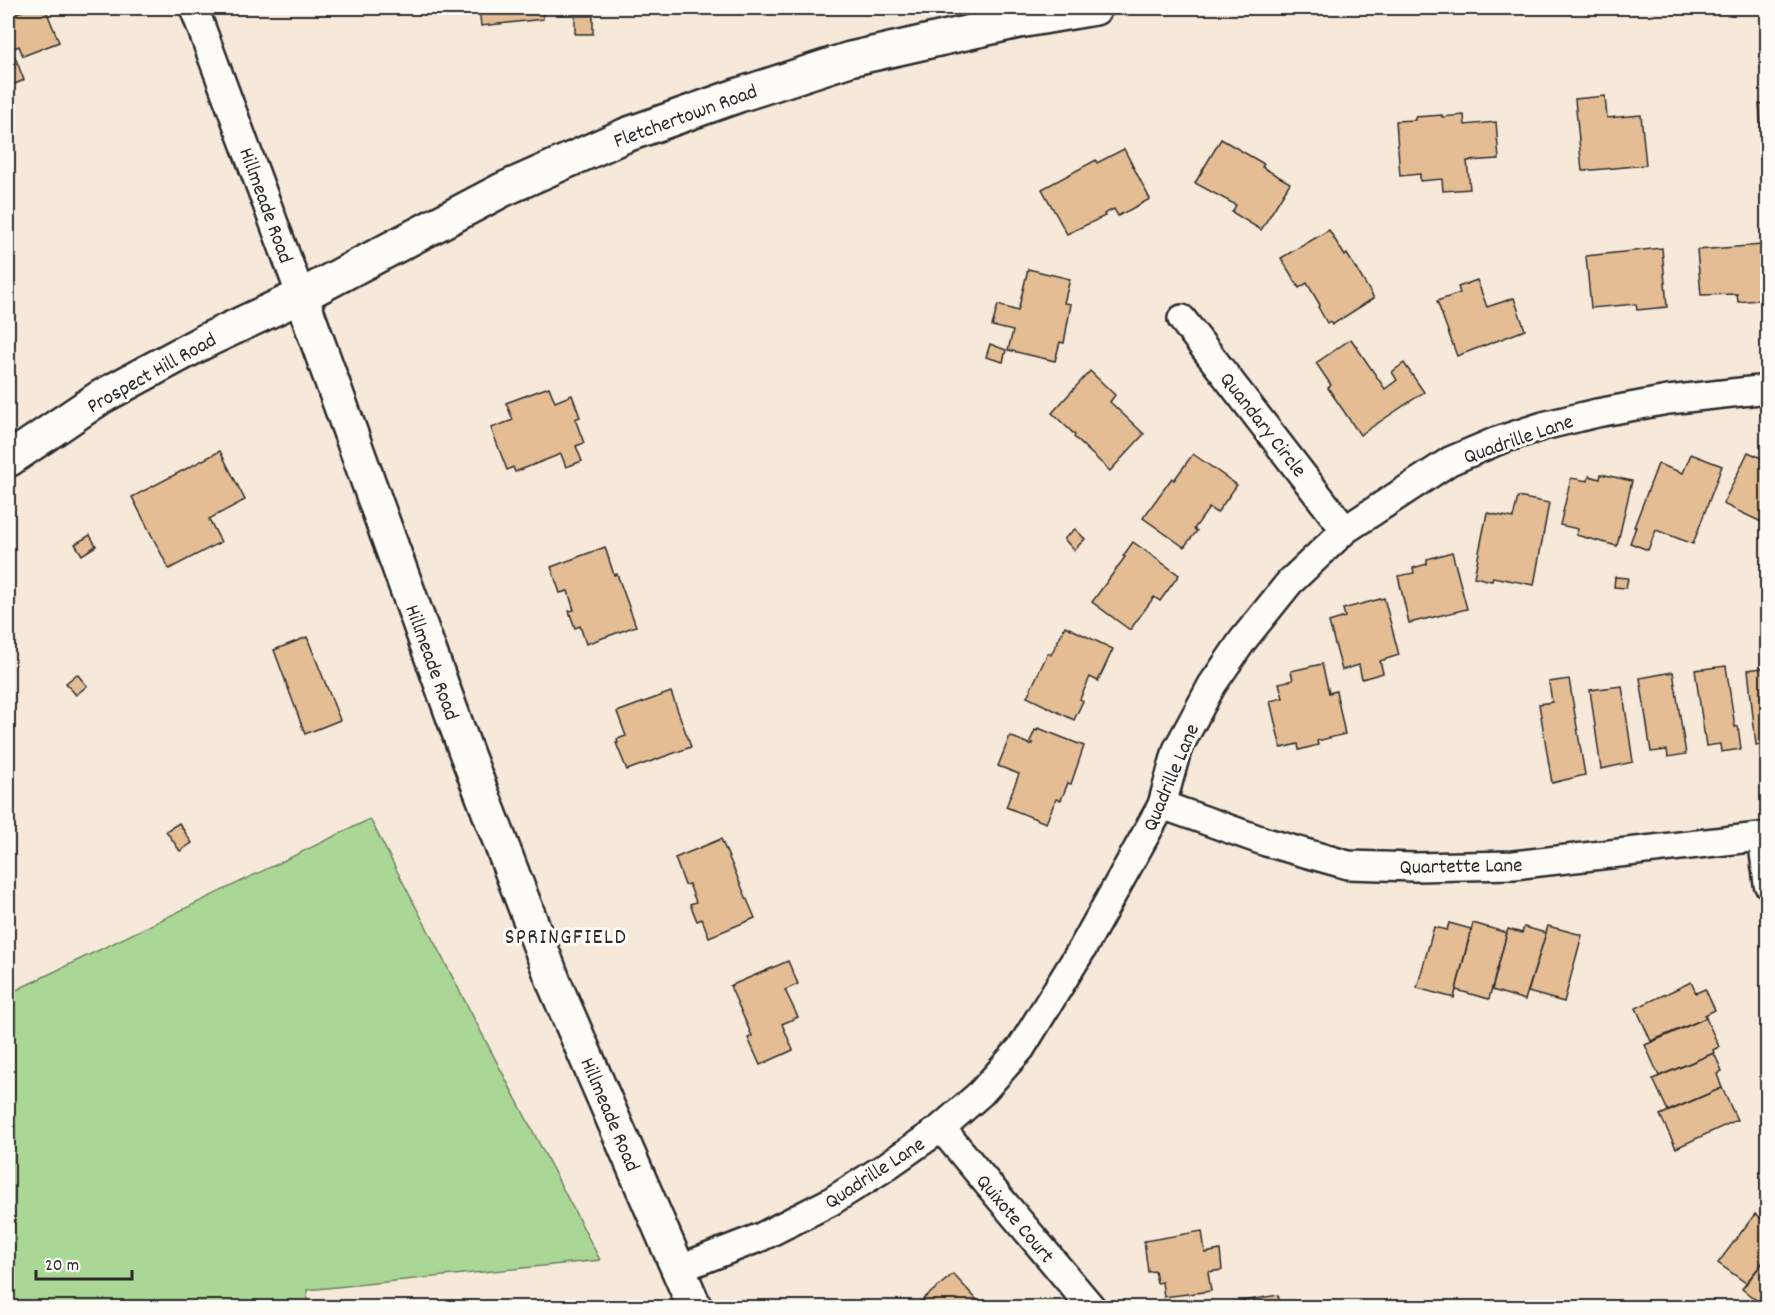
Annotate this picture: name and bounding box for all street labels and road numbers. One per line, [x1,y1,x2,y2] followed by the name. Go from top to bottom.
[610,78,762,158] street label: Fletchertown Road
[229,144,299,268] street label: Hillmeade Road
[82,327,223,423] street label: Prospect Hill Road
[1211,367,1312,485] street label: Quandary Circle
[1460,408,1578,474] street label: Quadrille Lane
[395,601,465,725] street label: Hillmeade Road
[1137,720,1209,837] street label: Quadrille Lane
[1399,852,1523,884] street label: Quartette Lane
[571,1053,646,1177] street label: Hillmeade Road
[820,1131,932,1218] street label: Quadrille Lane
[967,1169,1060,1271] street label: Quixote Court

